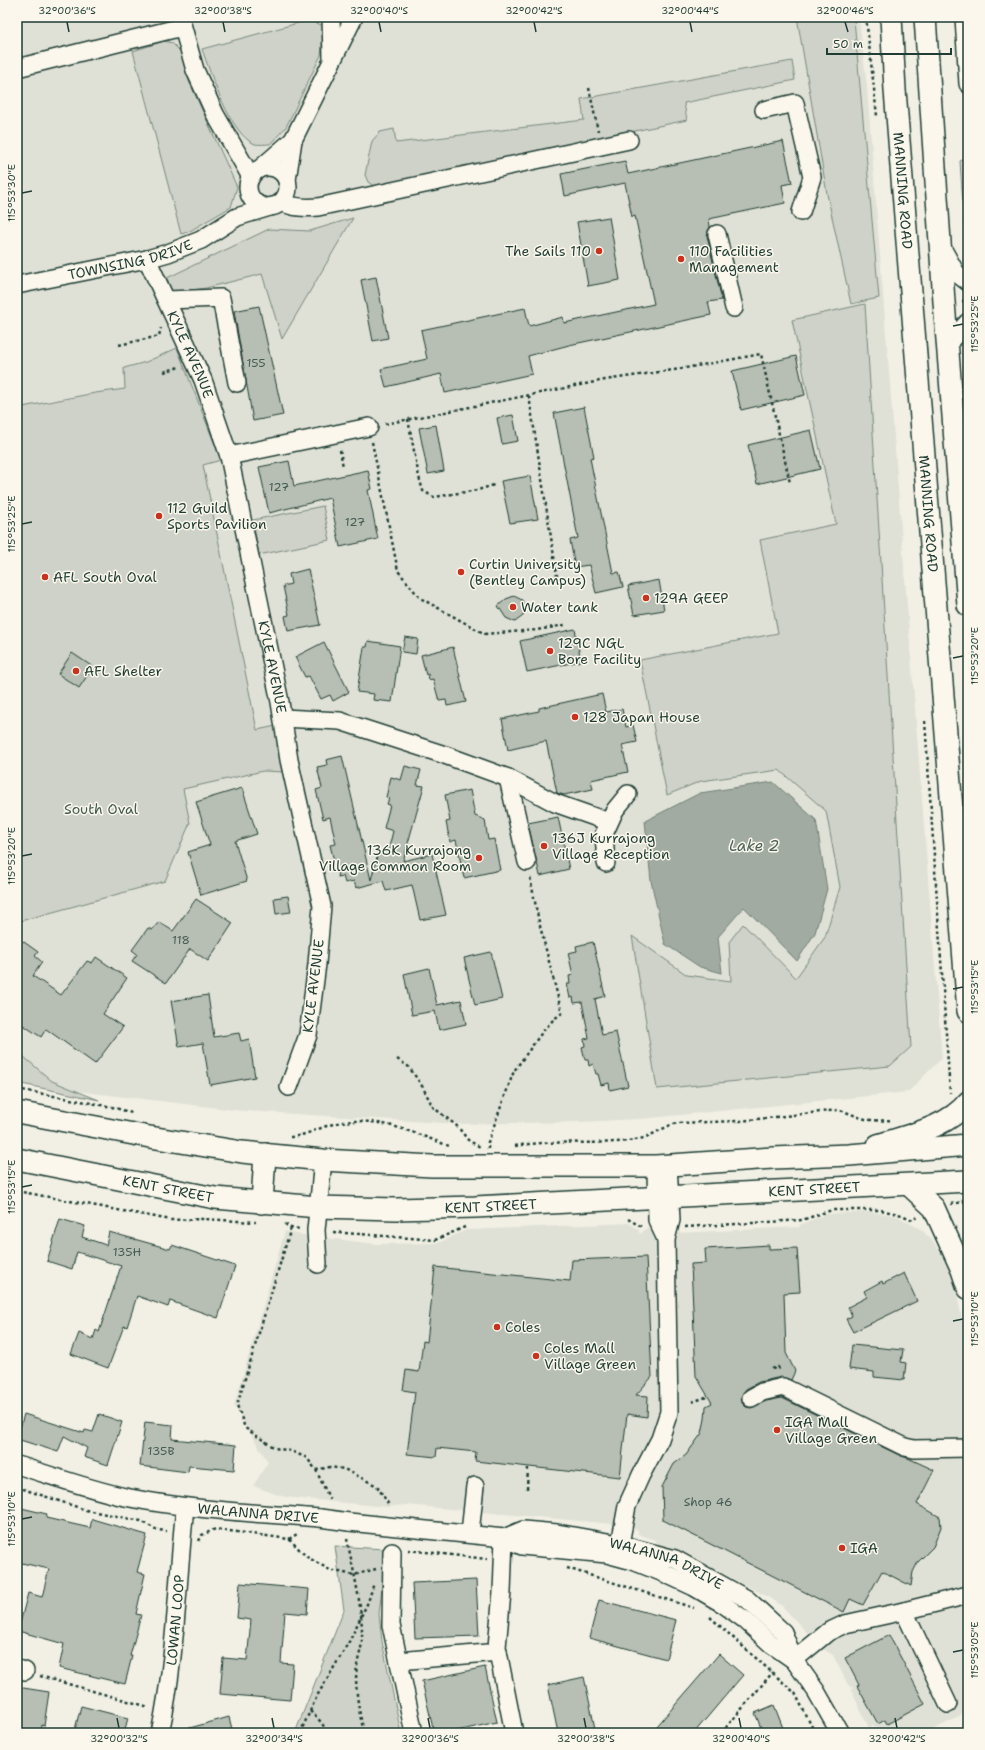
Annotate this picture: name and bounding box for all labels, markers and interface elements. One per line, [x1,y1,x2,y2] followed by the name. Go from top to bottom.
[38,4,96,17] text: 32°00'36"S
[194,4,252,17] text: 32°00'38"S
[350,4,408,17] text: 32°00'40"S
[505,4,563,17] text: 32°00'42"S
[661,4,719,17] text: 32°00'44"S
[816,4,874,17] text: 32°00'46"S
[827,30,951,56] scale bar
[833,36,863,52] text: 50 m
[889,131,917,250] street label: MANNING ROAD
[5,164,18,222] text: 115°53'30"E
[66,235,195,284] street label: TOWNSING DRIVE
[505,242,591,260] place label: The Sails 110
[689,242,779,276] place label: 110 Facilities Management
[594,246,604,256] marker: The Sails 110
[676,254,686,264] marker: 110 Facilities Management
[968,296,981,352] text: 115°53'25"E
[163,308,218,401] street label: KYLE AVENUE
[246,355,266,371] house number: 155
[915,454,942,573] street label: MANNING ROAD
[269,479,289,495] house number: 127
[5,496,18,552] text: 115°53'25"E
[167,499,267,533] place label: 112 Guild Sports Pavilion
[154,511,164,521] marker: 112 Guild Sports Pavilion
[345,514,365,530] house number: 127
[469,555,586,589] place label: Curtin University (Bentley Campus)
[456,567,466,577] marker: Curtin University (Bentley Campus)
[53,568,158,586] place label: AFL South Oval
[40,572,50,582] marker: AFL South Oval
[654,589,729,607] place label: 129A GEEP
[641,593,651,603] marker: 129A GEEP
[521,598,598,616] place label: Water tank
[508,602,518,612] marker: Water tank
[254,619,291,715] street label: KYLE AVENUE
[968,627,981,685] text: 115°53'20"E
[558,634,641,668] place label: 129C NGL Bore Facility
[545,646,555,656] marker: 129C NGL Bore Facility
[84,662,163,680] place label: AFL Shelter
[71,666,81,676] marker: AFL Shelter
[583,708,700,726] place label: 128 Japan House
[570,712,580,722] marker: 128 Japan House
[64,800,139,818] park label: South Oval
[5,827,18,885] text: 115°53'20"E
[552,829,670,863] place label: 136J Kurrajong Village Reception
[729,836,779,856] water label: Lake 2
[319,841,471,875] place label: 136K Kurrajong Village Common Room
[539,841,549,851] marker: 136J Kurrajong Village Reception
[474,853,484,863] marker: 136K Kurrajong Village Common Room
[172,932,190,948] house number: 118
[298,938,328,1034] street label: KYLE AVENUE
[968,960,981,1014] text: 115°53'15"E
[5,1160,18,1214] text: 115°53'15"E
[121,1171,215,1207] street label: KENT STREET
[768,1178,861,1201] street label: KENT STREET
[444,1195,538,1217] street label: KENT STREET
[113,1244,142,1260] house number: 135H
[968,1291,981,1347] text: 115°53'10"E
[505,1318,541,1336] place label: Coles
[492,1322,502,1332] marker: Coles
[544,1339,636,1373] place label: Coles Mall Village Green
[531,1351,541,1361] marker: Coles Mall Village Green
[785,1413,877,1447] place label: IGA Mall Village Green
[772,1425,782,1435] marker: IGA Mall Village Green
[148,1443,174,1459] house number: 135B
[5,1491,18,1547] text: 115°53'10"E
[684,1494,732,1510] house number: Shop 46
[197,1499,320,1527] street label: WALANNA DRIVE
[608,1533,727,1593] street label: WALANNA DRIVE
[850,1539,878,1557] place label: IGA
[837,1543,847,1553] marker: IGA
[162,1574,188,1667] street label: LOWAN LOOP
[968,1621,981,1679] text: 115°53'05"E
[90,1732,148,1745] text: 32°00'32"S
[245,1732,303,1745] text: 32°00'34"S
[401,1732,459,1745] text: 32°00'36"S
[557,1732,615,1745] text: 32°00'38"S
[712,1732,770,1745] text: 32°00'40"S
[868,1732,926,1745] text: 32°00'42"S

